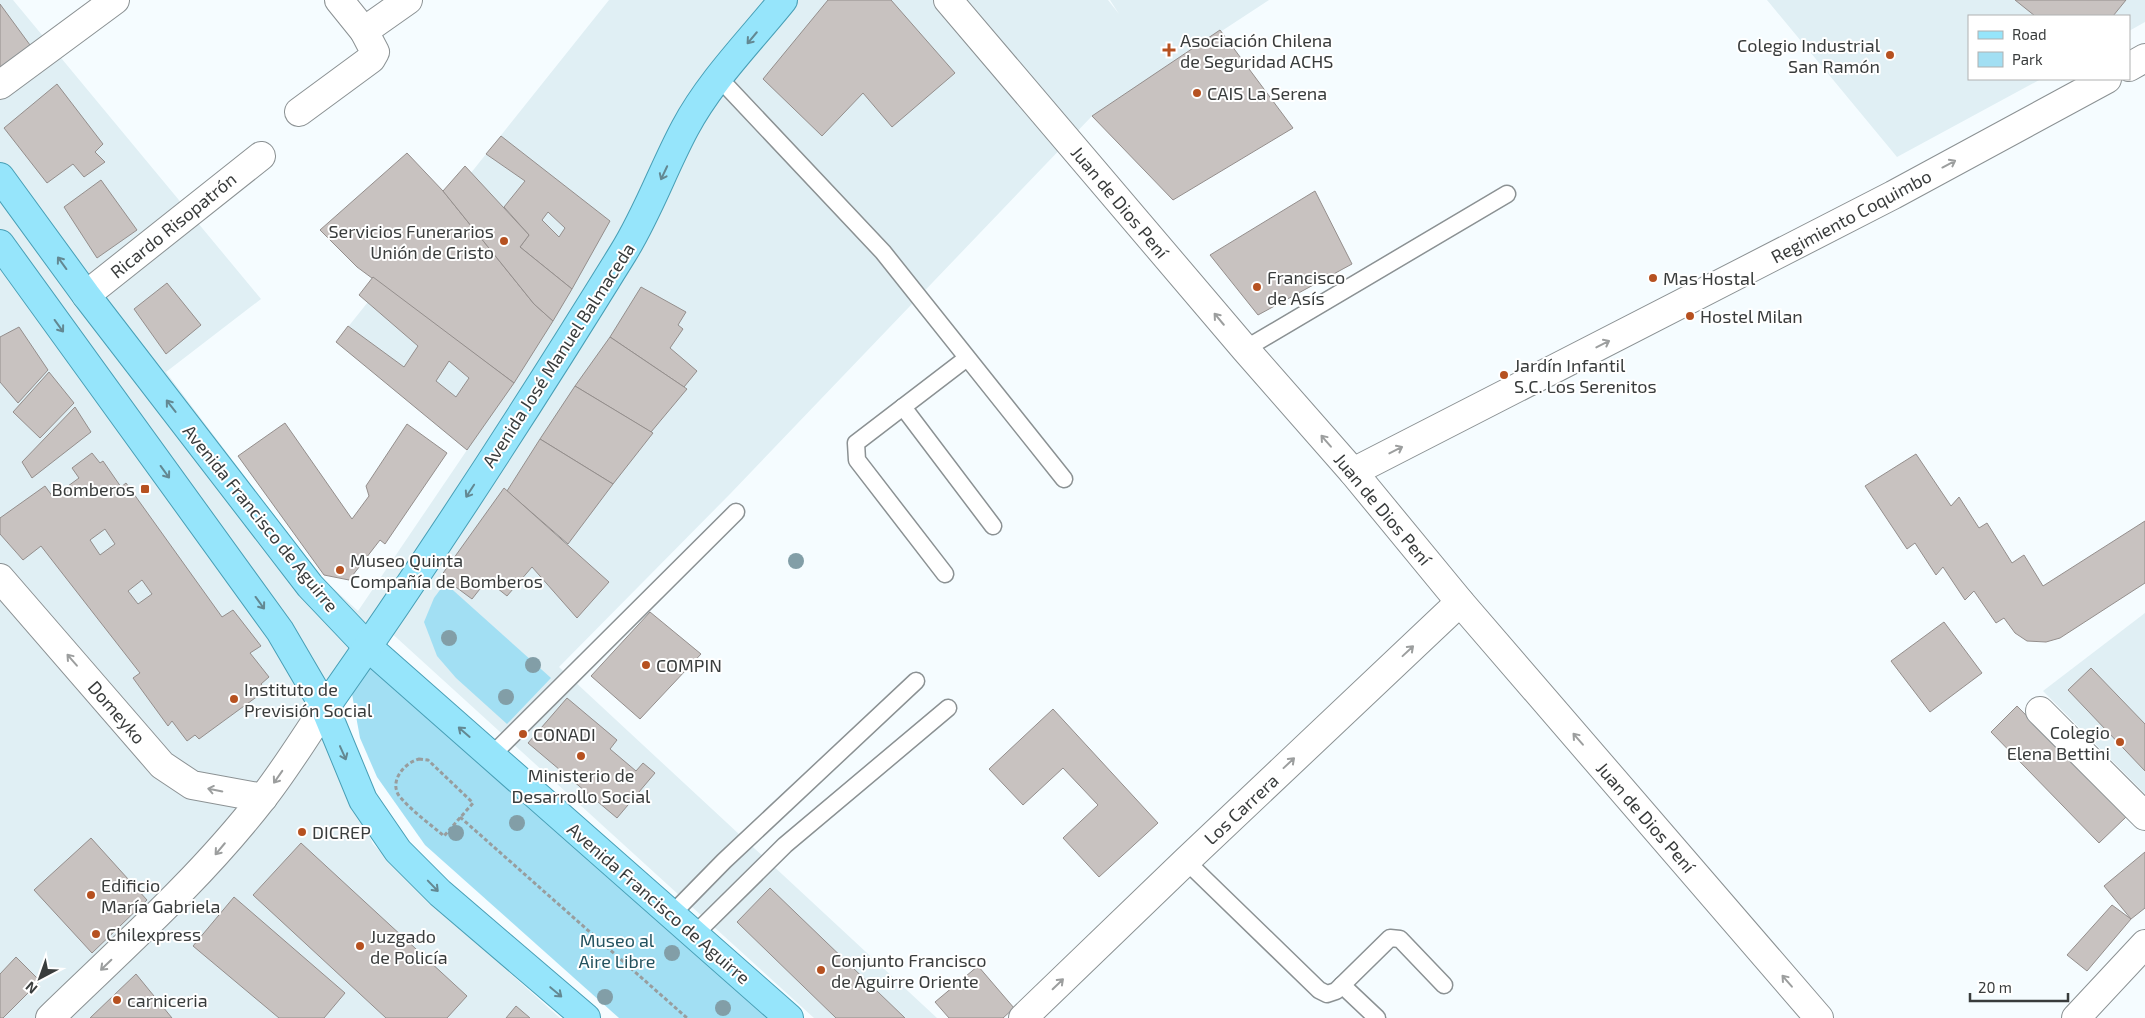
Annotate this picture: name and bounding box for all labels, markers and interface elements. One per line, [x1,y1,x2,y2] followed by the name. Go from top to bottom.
[1968,15,2130,80] legend
[2012,25,2047,43] text: Road
[1180,29,1333,72] place label: Asociación Chilena de Seguridad ACHS
[747,31,758,44] one-way arrow
[1737,34,1881,77] place label: Colegio Industrial San Ramón
[1162,43,1176,57] marker: Asociación Chilena de Seguridad ACHS
[1884,49,1896,61] marker: Colegio Industrial San Ramón
[2012,50,2043,68] text: Park
[1207,82,1327,104] place label: CAIS La Serena
[1191,87,1203,99] marker: CAIS La Serena
[1067,141,1174,263] street label: Juan de Dios Pení
[1942,159,1957,169] one-way arrow
[1767,164,1935,268] street label: Regimiento Coquimbo
[659,165,668,180] one-way arrow
[106,167,240,283] street label: Ricardo Risopatrón
[328,220,494,263] place label: Servicios Funerarios Unión de Cristo
[498,235,510,247] marker: Servicios Funerarios Unión de Cristo
[477,239,639,471] street label: Avenida José Manuel Balmaceda
[57,257,68,270] one-way arrow
[1267,266,1345,309] place label: Francisco de Asís
[1663,267,1756,289] place label: Mas Hostal
[1647,272,1659,284] marker: Mas Hostal
[1251,281,1263,293] marker: Francisco de Asís
[1700,305,1803,327] place label: Hostel Milan
[1684,310,1696,322] marker: Hostel Milan
[1213,312,1225,325] one-way arrow
[54,319,65,332] one-way arrow
[1595,339,1610,348] one-way arrow
[1514,354,1657,397] place label: Jardín Infantil S.C. Los Serenitos
[1498,369,1510,381] marker: Jardín Infantil S.C. Los Serenitos
[166,400,177,413] one-way arrow
[179,420,343,616] street label: Avenida Francisco de Aguirre
[1320,435,1332,448] one-way arrow
[1389,445,1404,455] one-way arrow
[1330,448,1437,570] street label: Juan de Dios Pení
[160,465,170,479] one-way arrow
[52,478,135,500] place label: Bomberos
[139,483,151,495] marker: Bomberos
[465,483,475,497] one-way arrow
[350,549,543,592] place label: Museo Quinta Compañía de Bomberos
[334,564,346,576] marker: Museo Quinta Compañía de Bomberos
[255,596,266,609] one-way arrow
[1401,645,1414,657] one-way arrow
[66,654,78,667] one-way arrow
[656,654,722,676] place label: COMPIN
[640,659,652,671] marker: COMPIN
[84,676,150,748] street label: Domeyko
[244,678,373,721] place label: Instituto de Previsión Social
[228,693,240,705] marker: Instituto de Previsión Social
[2007,721,2110,764] place label: Colegio Elena Bettini
[533,723,596,745] place label: CONADI
[457,726,470,737] one-way arrow
[517,728,529,740] marker: CONADI
[1572,732,1584,745] one-way arrow
[2114,736,2126,748] marker: Colegio Elena Bettini
[338,745,348,760] one-way arrow
[575,750,587,762] marker: Ministerio de Desarrollo Social
[1283,757,1296,769] one-way arrow
[1592,757,1700,877] street label: Juan de Dios Pení
[512,764,651,807] place label: Ministerio de Desarrollo Social
[273,769,283,783] one-way arrow
[1199,769,1283,849] street label: Los Carrera
[207,785,223,794] one-way arrow
[563,818,755,988] street label: Avenida Francisco de Aguirre
[312,821,371,843] place label: DICREP
[296,826,308,838] marker: DICREP
[214,842,225,855] one-way arrow
[101,874,220,917] place label: Edificio María Gabriela
[427,880,439,893] one-way arrow
[85,889,97,901] marker: Edificio María Gabriela
[106,923,201,945] place label: Chilexpress
[370,925,448,968] place label: Juzgado de Policía
[90,928,102,940] marker: Chilexpress
[579,929,655,972] park label: Museo al Aire Libre
[354,940,366,952] marker: Juzgado de Policía
[831,949,987,992] place label: Conjunto Francisco de Aguirre Oriente
[15,953,65,1003] north arrow
[100,958,112,970] one-way arrow
[815,964,827,976] marker: Conjunto Francisco de Aguirre Oriente
[1970,970,2068,1002] scale bar
[1782,975,1793,988] one-way arrow
[22,978,41,998] text: N
[1052,978,1064,990] one-way arrow
[1978,978,2012,996] text: 20 m
[549,987,562,998] one-way arrow
[127,989,208,1011] place label: carniceria
[111,994,123,1006] marker: carniceria

